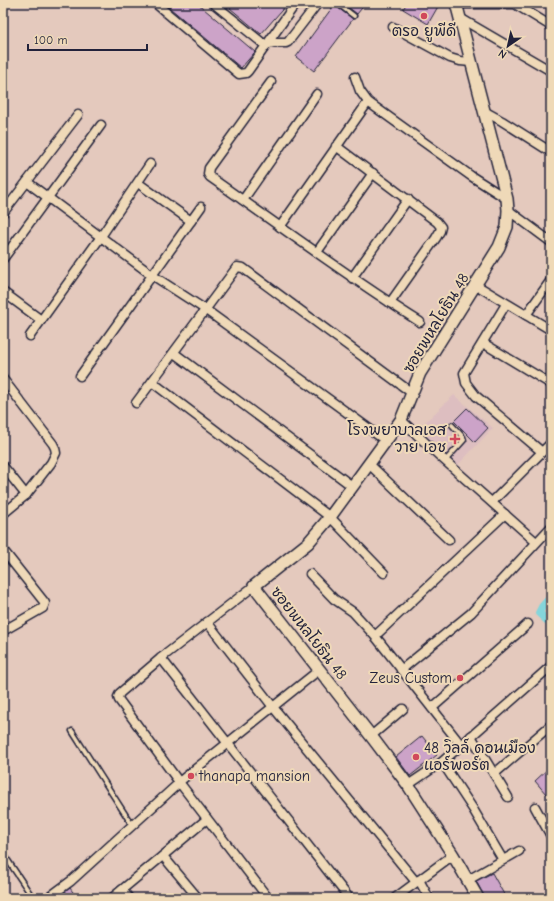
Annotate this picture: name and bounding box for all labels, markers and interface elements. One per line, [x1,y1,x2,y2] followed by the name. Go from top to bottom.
[419,11,429,21] marker: ตรอ ยูพีดี
[392,22,456,42] place label: ตรอ ยูพีดี
[28,26,147,52] scale bar
[488,26,528,66] north arrow
[34,33,67,47] text: 100 m
[496,46,509,61] text: N
[398,269,473,376] street label: ซอยพหลโยธิน 48
[347,420,447,456] place label: โรงพยาบาลเอส วาย เอช
[449,433,461,445] marker: โรงพยาบาลเอส วาย เอช
[267,582,352,683] street label: ซอยพหลโยธิน 48
[370,669,452,687] place label: Zeus Custom
[455,673,465,683] marker: Zeus Custom
[424,738,536,774] place label: 48 วิลล์ ดอนเมือง แอร์พอร์ต
[411,752,421,762] marker: 48 วิลล์ ดอนเมือง แอร์พอร์ต
[198,767,310,785] place label: thanapa mansion
[186,771,196,781] marker: thanapa mansion

